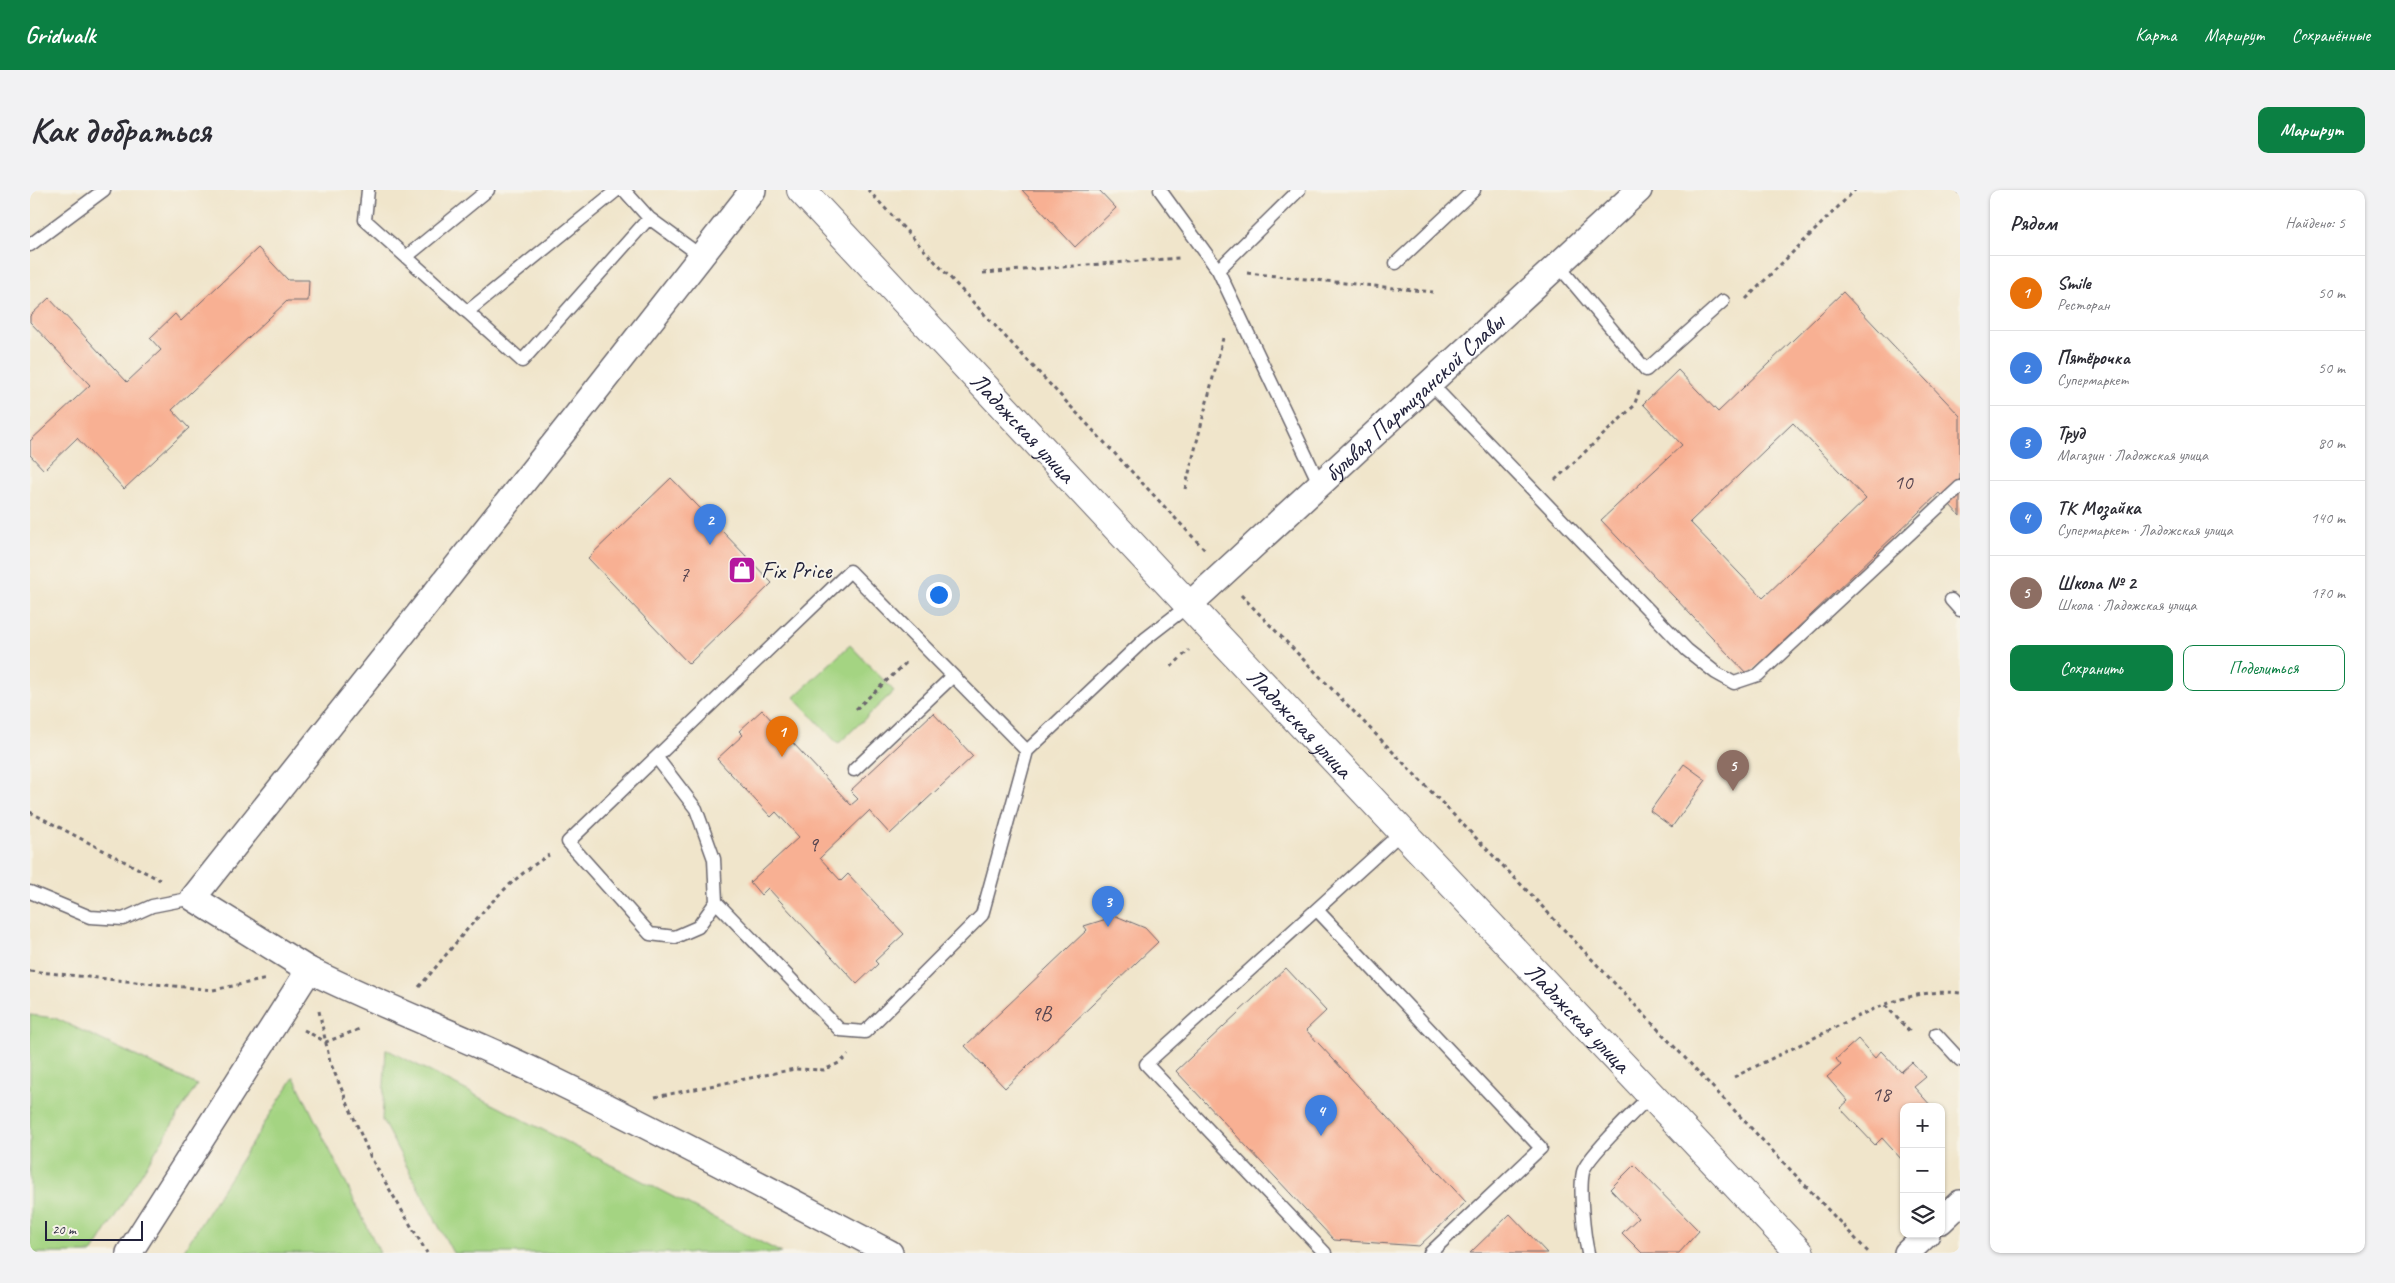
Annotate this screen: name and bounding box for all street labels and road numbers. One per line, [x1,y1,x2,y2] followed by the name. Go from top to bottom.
[1318,305,1512,488] street label: бульвар Партизанской Славы
[964,366,1083,490] street label: Ладожская улица
[1241,662,1360,785] street label: Ладожская улица
[1519,956,1638,1080] street label: Ладожская улица

